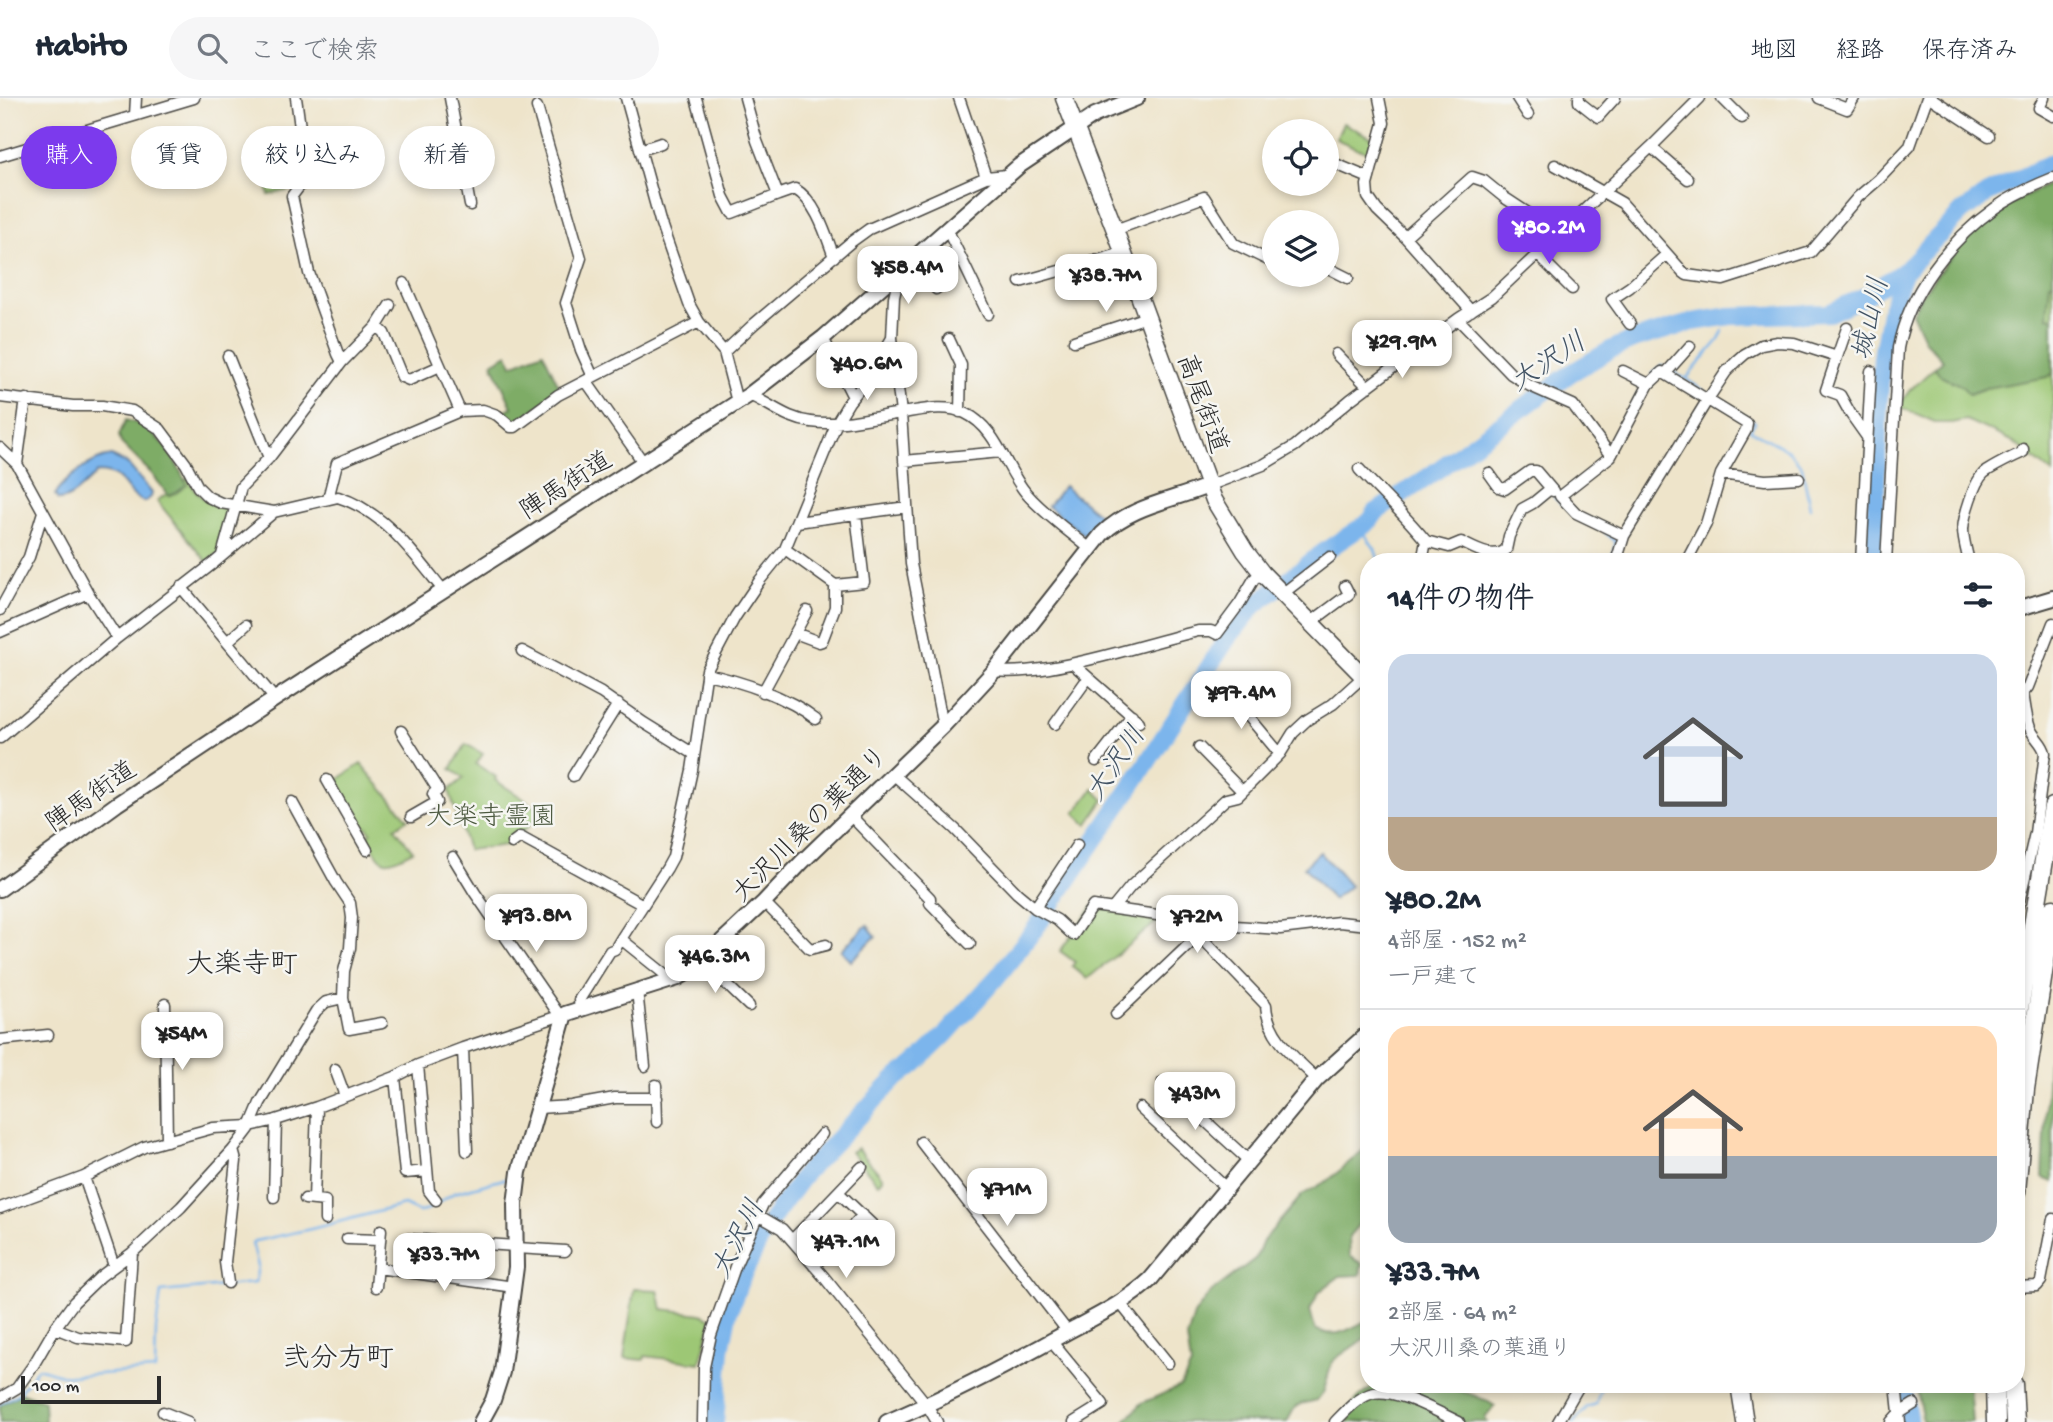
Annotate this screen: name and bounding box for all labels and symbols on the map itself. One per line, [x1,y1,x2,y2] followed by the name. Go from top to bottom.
[1492,206,1606,266] pin: ¥80.2M
[851,246,965,306] pin: ¥58.4M
[1049,254,1163,314] pin: ¥38.7M
[1846,274,1898,364] water label: 城山川
[1345,320,1459,380] pin: ¥29.9M
[1505,327,1594,400] water label: 大沢川
[810,342,924,402] pin: ¥40.6M
[1167,350,1233,459] street label: 高尾街道
[515,446,620,529] street label: 陣馬街道
[1184,672,1298,731] pin: ¥97.4M
[1081,720,1155,809] water label: 大沢川
[726,740,897,911] street label: 大沢川桑の葉通り
[41,755,144,841] street label: 陣馬街道
[426,802,556,835] park label: 大楽寺霊園
[479,894,593,954] pin: ¥93.8M
[1156,896,1238,955] pin: ¥72M
[658,936,772,995] pin: ¥46.3M
[186,949,298,983] district label: 大楽寺町
[141,1012,223,1072] pin: ¥54M
[1154,1072,1236,1132] pin: ¥43M
[966,1168,1048,1228] pin: ¥71M
[706,1195,774,1285] water label: 大沢川
[789,1220,903,1280] pin: ¥47.1M
[387,1234,501,1293] pin: ¥33.7M
[282,1343,394,1377] district label: 弐分方町
[21,1373,161,1405] scale bar

